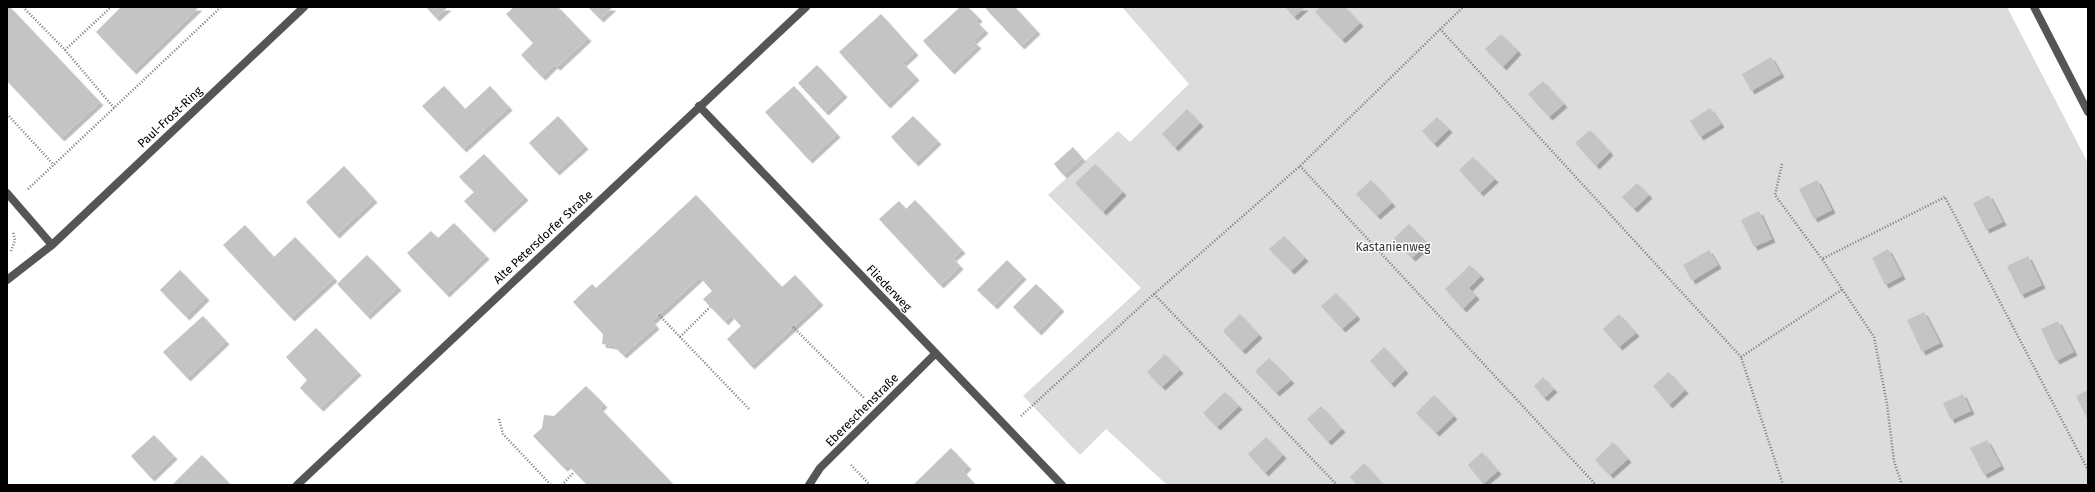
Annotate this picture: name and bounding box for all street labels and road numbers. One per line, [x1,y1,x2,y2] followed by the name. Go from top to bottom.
[135,83,206,150] street label: Paul-Frost-Ring
[490,187,596,287] street label: Alte Petersdorfer Straße
[863,262,915,315] street label: Fliederweg
[823,371,901,449] street label: Ebereschenstraße

